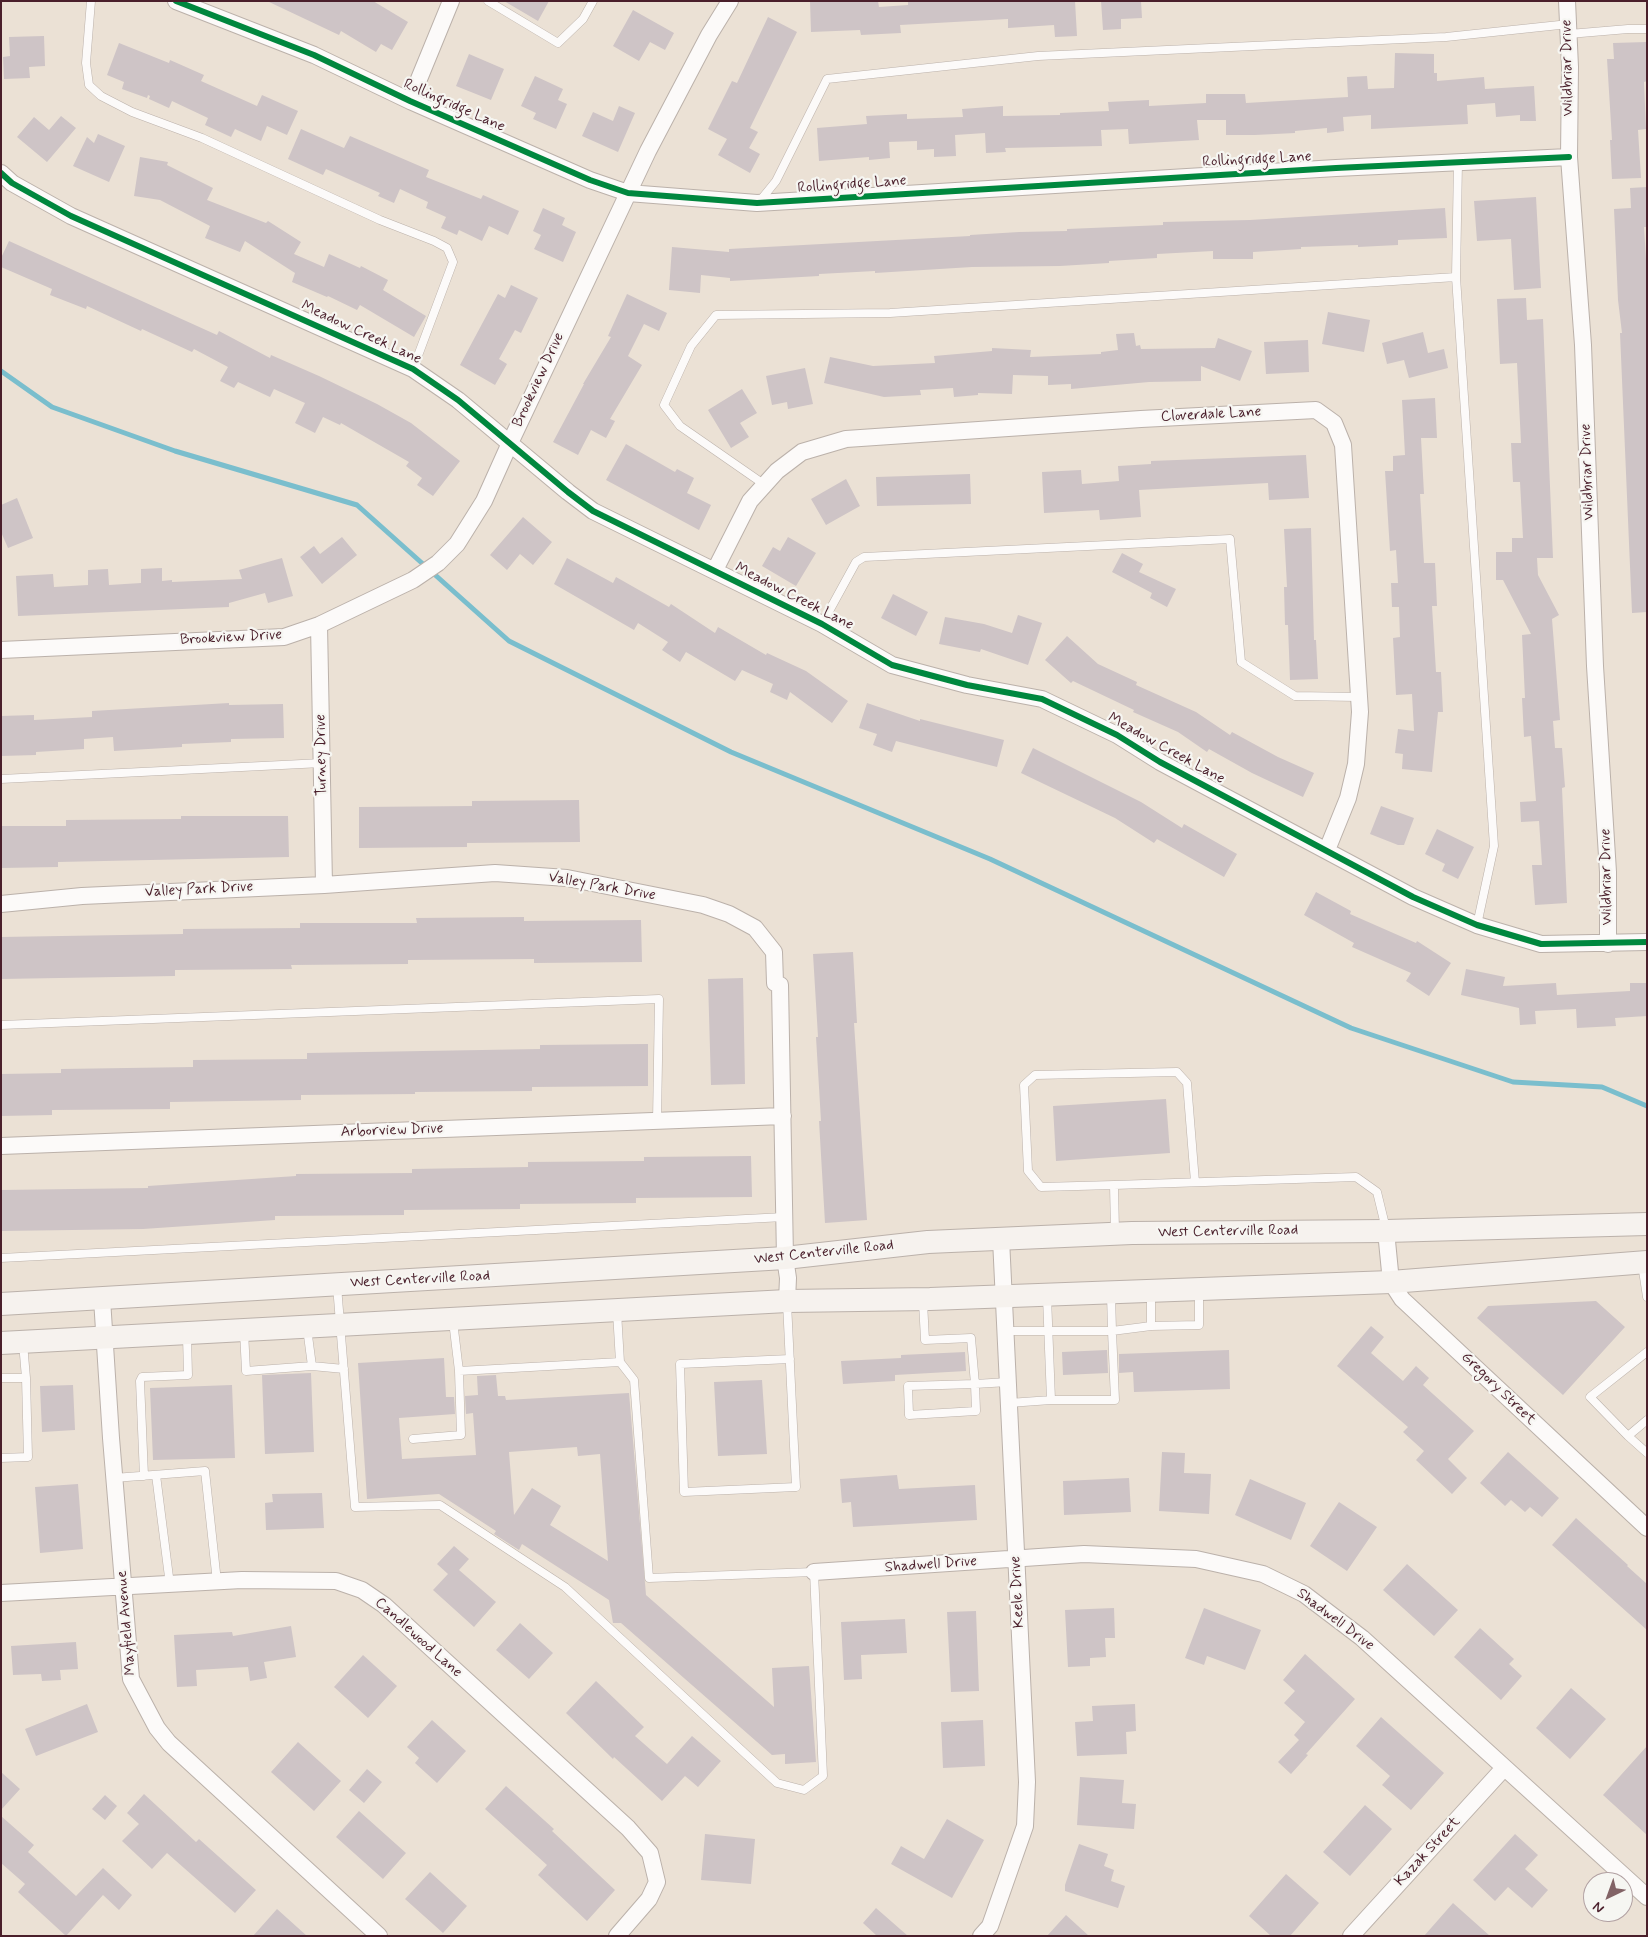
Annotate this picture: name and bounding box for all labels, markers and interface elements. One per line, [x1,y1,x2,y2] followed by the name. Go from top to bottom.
[1558,19,1578,117] street label: Wildbriar Drive
[400,76,508,136] street label: Rollingridge Lane
[1202,148,1312,172] street label: Rollingridge Lane
[797,172,907,198] street label: Rollingridge Lane
[298,297,424,369] street label: Meadow Creek Lane
[509,330,569,430] street label: Brookview Drive
[1160,403,1262,427] street label: Cloverdale Lane
[1577,423,1599,521] street label: Wildbriar Drive
[732,559,856,635] street label: Meadow Creek Lane
[180,626,282,650] street label: Brookview Drive
[1104,709,1228,789] street label: Meadow Creek Lane
[312,714,332,796] street label: Turney Drive
[1597,828,1617,926] street label: Wildbriar Drive
[547,869,657,905] street label: Valley Park Drive
[144,878,254,902] street label: Valley Park Drive
[340,1120,444,1142] street label: Arborview Drive
[1158,1222,1298,1242] street label: West Centerville Road
[753,1237,895,1269] street label: West Centerville Road
[350,1267,490,1293] street label: West Centerville Road
[1457,1349,1539,1429] street label: Gregory Street
[884,1553,978,1577] street label: Shadwell Drive
[1007,1555,1029,1629] street label: Keele Drive
[113,1570,141,1676] street label: Mayfield Avenue
[1293,1585,1377,1655] street label: Shadwell Drive
[371,1594,465,1682] street label: Candlewood Lane
[1391,1814,1465,1890] street label: Kazak Street
[1583,1872,1633,1922] north arrow
[1589,1898,1608,1917] text: N

